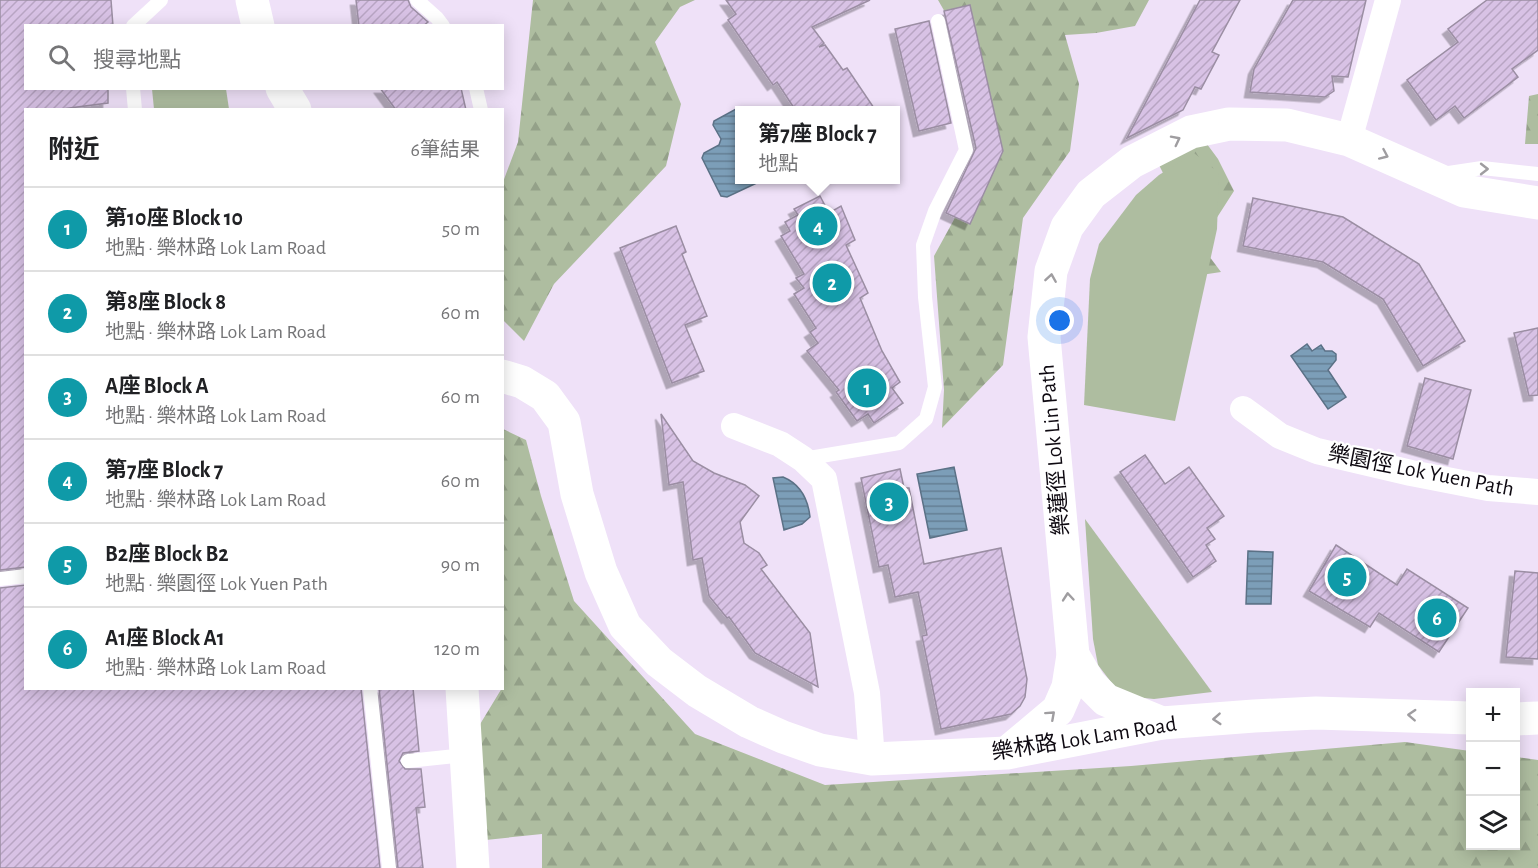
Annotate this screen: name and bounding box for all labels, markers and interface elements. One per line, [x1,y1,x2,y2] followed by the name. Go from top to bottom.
[24,24,504,90] search box
[45,41,78,74] icon: search
[93,49,181,71] text: 搜尋地點
[735,106,900,184] popup
[758,123,877,145] text: 第7座 Block 7
[1169,136,1180,147] one-way arrow
[48,137,100,163] text: 附近
[411,140,480,160] text: 6筆結果
[1378,148,1389,160] one-way arrow
[758,154,798,174] text: 地點
[1480,163,1489,175] one-way arrow
[798,204,838,248] pin: 4
[105,207,243,229] text: 第10座 Block 10
[64,219,71,239] text: 1
[442,219,480,239] text: 50 m
[105,238,326,258] text: 地點 · 樂林路 Lok Lam Road
[812,260,852,306] pin: 2
[1044,273,1057,283] one-way arrow
[105,291,226,313] text: 第8座 Block 8
[63,303,72,323] text: 2
[441,303,480,323] text: 60 m
[1045,306,1074,335] your location
[105,322,326,342] text: 地點 · 樂林路 Lok Lam Road
[1035,363,1072,537] street label: 樂蓮徑 Lok Lin Path
[848,366,886,410] pin: 1
[105,375,209,397] text: A座 Block A
[63,387,72,407] text: 3
[441,387,480,407] text: 60 m
[105,406,326,426] text: 地點 · 樂林路 Lok Lam Road
[1326,441,1516,500] street label: 樂園徑 Lok Yuen Path
[105,459,223,481] text: 第7座 Block 7
[62,471,73,491] text: 4
[441,471,480,491] text: 60 m
[870,480,908,524] pin: 3
[105,490,326,510] text: 地點 · 樂林路 Lok Lam Road
[105,543,229,565] text: B2座 Block B2
[1328,554,1366,600] pin: 5
[63,555,72,575] text: 5
[441,555,480,575] text: 90 m
[105,574,328,594] text: 地點 · 樂園徑 Lok Yuen Path
[1062,593,1075,602] one-way arrow
[1418,596,1456,640] pin: 6
[105,627,225,649] text: A1座 Block A1
[63,639,72,659] text: 6
[434,639,480,659] text: 120 m
[105,658,326,678] text: 地點 · 樂林路 Lok Lam Road
[1466,688,1520,850] map controls
[1466,688,1520,742] button: +
[1408,709,1417,722] one-way arrow
[1044,711,1055,722] one-way arrow
[990,712,1178,763] street label: 樂林路 Lok Lam Road
[1213,712,1222,725] one-way arrow
[1466,742,1520,796] button: −
[1466,796,1520,850] button: layers

